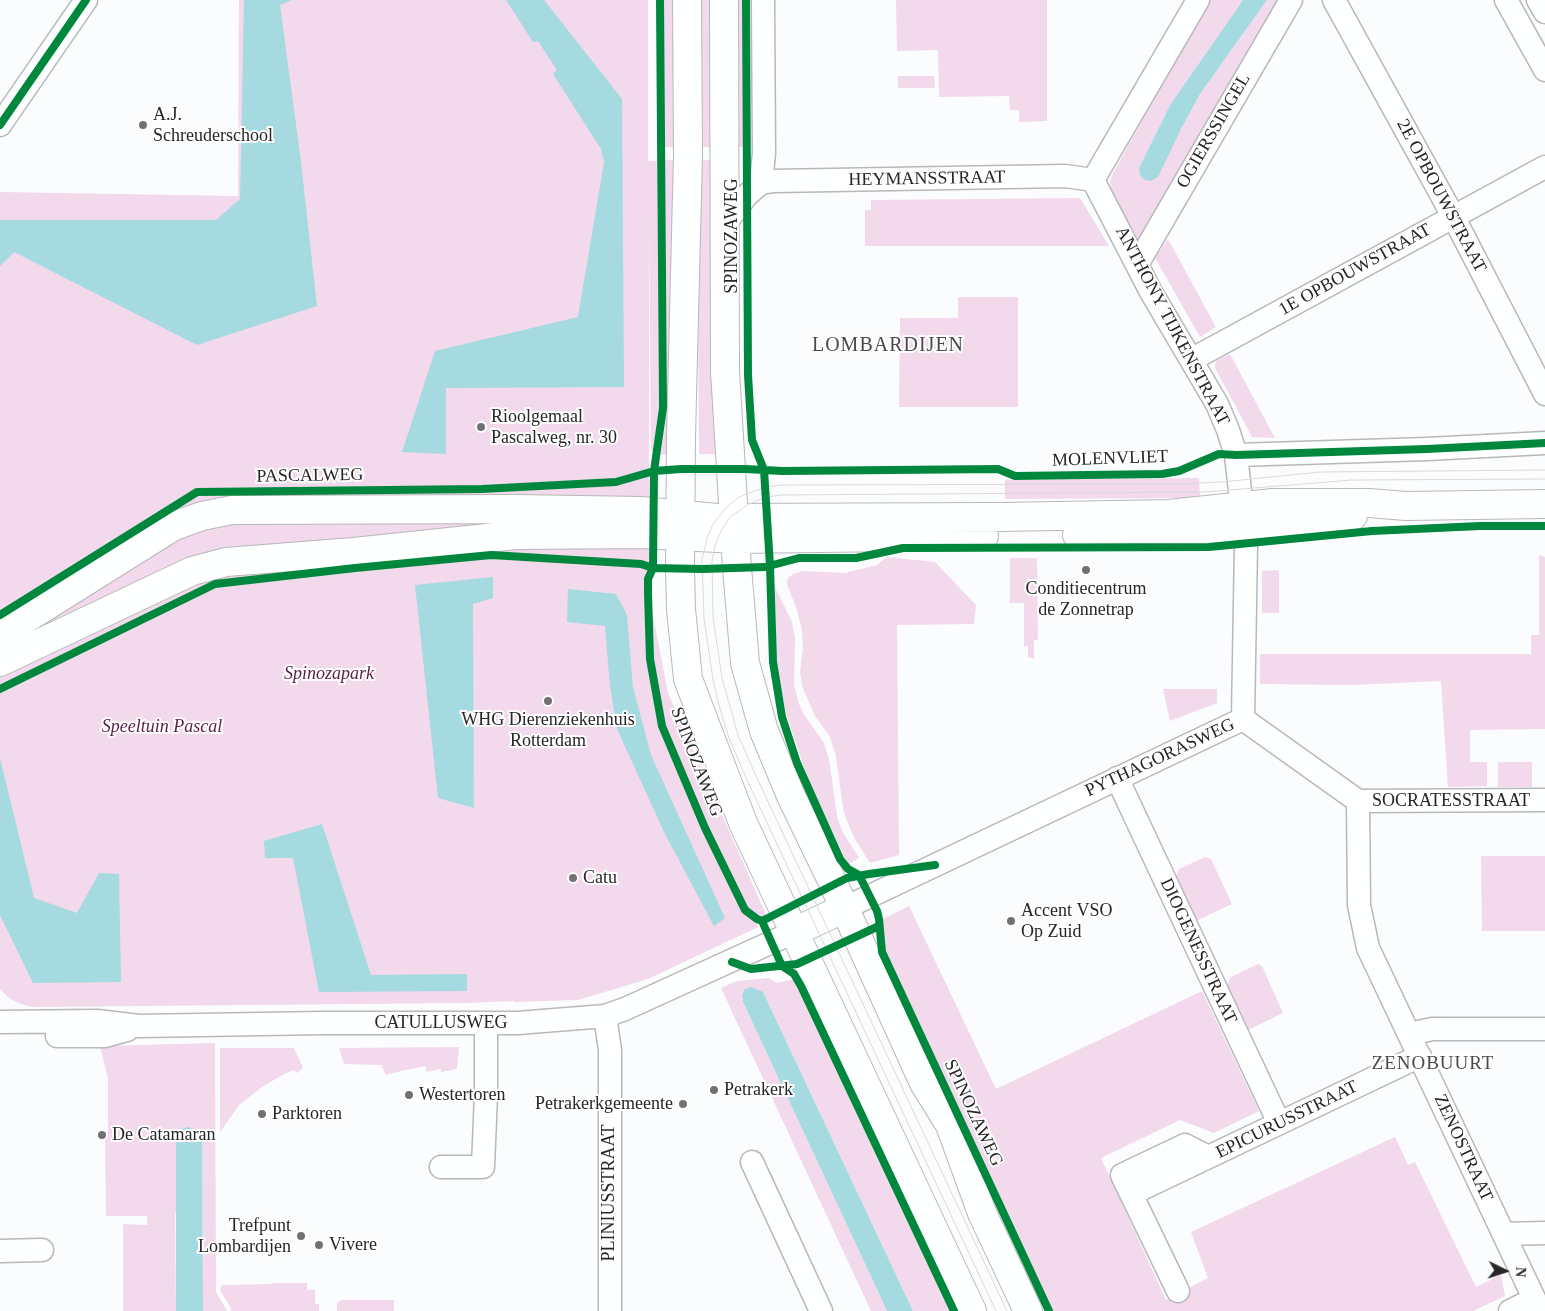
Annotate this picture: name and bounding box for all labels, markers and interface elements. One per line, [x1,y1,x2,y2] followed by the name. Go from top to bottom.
[1172,70,1256,192] street label: OGIERSSINGEL
[153,104,273,146] place label: A.J. Schreuderschool
[1391,116,1491,276] street label: 2E OPBOUWSTRAAT
[137,119,149,131] marker: A.J. Schreuderschool
[848,167,1006,191] street label: HEYMANSSTRAAT
[721,178,743,294] street label: SPINOZAWEG
[1275,219,1435,321] street label: 1E OPBOUWSTRAAT
[1110,223,1234,429] street label: ANTHONY TIJKENSTRAAT
[811,334,965,358] district label: LOMBARDIJEN
[491,406,617,448] place label: Rioolgemaal Pascalweg, nr. 30
[475,421,487,433] marker: Rioolgemaal Pascalweg, nr. 30
[1052,446,1168,472] street label: MOLENVLIET
[256,464,364,488] street label: PASCALWEG
[1080,564,1092,576] marker: Conditiecentrum de Zonnetrap
[1026,578,1146,620] place label: Conditiecentrum de Zonnetrap
[284,663,374,685] park label: Spinozapark
[542,695,554,707] marker: WHG Dierenziekenhuis Rotterdam
[665,704,727,820] street label: SPINOZAWEG
[461,709,635,752] place label: WHG Dierenziekenhuis Rotterdam
[1082,714,1238,802] street label: PYTHAGORASWEG
[102,716,222,738] park label: Speeltuin Pascal
[1372,790,1530,812] street label: SOCRATESSTRAAT
[583,867,617,889] place label: Catu
[567,872,579,884] marker: Catu
[1155,875,1241,1027] street label: DIOGENESSTRAAT
[1021,900,1112,942] place label: Accent VSO Op Zuid
[1005,915,1017,927] marker: Accent VSO Op Zuid
[375,1012,507,1034] street label: CATULLUSWEG
[1370,1053,1496,1075] district label: ZENOBUURT
[939,1056,1007,1170] street label: SPINOZAWEG
[1213,1076,1361,1164] street label: EPICURUSSTRAAT
[724,1079,793,1101] place label: Petrakerk
[419,1084,506,1106] place label: Westertoren
[708,1084,720,1096] marker: Petrakerk
[403,1089,415,1101] marker: Westertoren
[1429,1091,1497,1205] street label: ZENOSTRAAT
[535,1093,673,1115] place label: Petrakerkgemeente
[677,1098,689,1110] marker: Petrakerkgemeente
[272,1103,342,1125] place label: Parktoren
[256,1108,268,1120] marker: Parktoren
[112,1124,215,1146] place label: De Catamaran
[598,1124,620,1262] street label: PLINIUSSTRAAT
[96,1129,108,1141] marker: De Catamaran
[198,1215,291,1258] place label: Trefpunt Lombardijen
[295,1230,307,1242] marker: Trefpunt Lombardijen
[329,1234,377,1256] place label: Vivere
[313,1239,325,1251] marker: Vivere
[1480,1246,1530,1296] north arrow
[1513,1267,1528,1278] text: N

